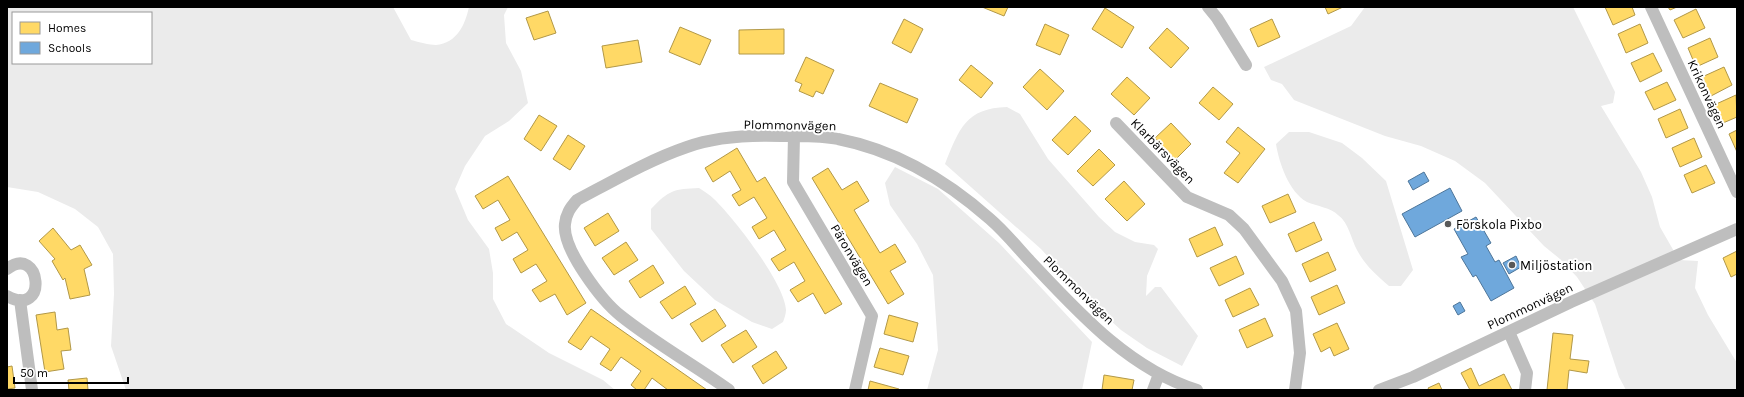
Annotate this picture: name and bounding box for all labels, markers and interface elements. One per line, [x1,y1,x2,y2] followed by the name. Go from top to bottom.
[12,12,152,64] legend
[48,21,86,35] text: Homes
[48,41,91,55] text: Schools
[1685,57,1729,131] street label: Krikonvägen
[1128,115,1198,187] street label: Klarbärsvägen
[743,117,837,133] street label: Plommonvägen
[1456,217,1542,232] place label: Förskola Pixbo
[1443,219,1453,229] marker: Förskola Pixbo
[828,221,876,289] street label: Päronvägen
[1040,252,1118,328] street label: Plommonvägen
[1520,258,1592,273] place label: Miljöstation
[1507,260,1517,270] marker: Miljöstation
[1485,280,1575,332] street label: Plommonvägen
[14,359,128,385] scale bar
[20,366,48,380] text: 50 m

